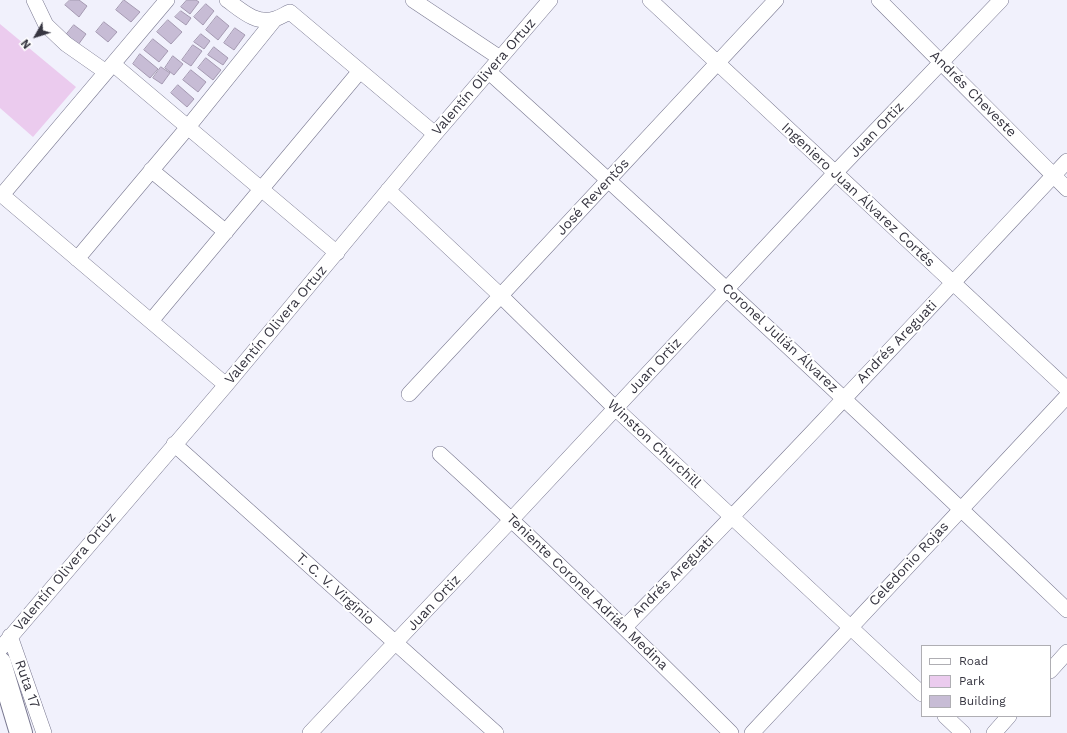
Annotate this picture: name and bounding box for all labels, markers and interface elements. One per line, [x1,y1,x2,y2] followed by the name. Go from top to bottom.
[429,15,539,139] street label: Valentín Olivera Ortuz
[16,16,56,56] north arrow
[19,37,34,51] text: N
[926,47,1020,141] street label: Andrés Cheveste
[846,99,908,161] street label: Juan Ortiz
[778,119,938,271] street label: Ingeniero Juan Álvarez Cortés
[553,155,633,239] street label: José Reventós
[221,262,331,388] street label: Valentín Olivera Ortuz
[718,280,842,396] street label: Coronel Julián Álvarez
[853,297,941,387] street label: Andrés Areguati
[625,334,685,398] street label: Juan Ortiz
[604,396,704,492] street label: Winston Churchill
[10,509,120,635] street label: Valentín Olivera Ortuz
[503,510,671,674] street label: Teniente Coronel Adrián Medina
[866,518,952,610] street label: Celedonio Rojas
[629,533,717,621] street label: Andrés Areguati
[292,549,378,629] street label: T. C. V. Virginio
[404,571,464,635] street label: Juan Ortiz
[921,645,1051,717] legend
[959,654,988,668] text: Road
[11,658,43,710] street label: Ruta 17
[959,674,985,688] text: Park
[959,694,1006,708] text: Building

